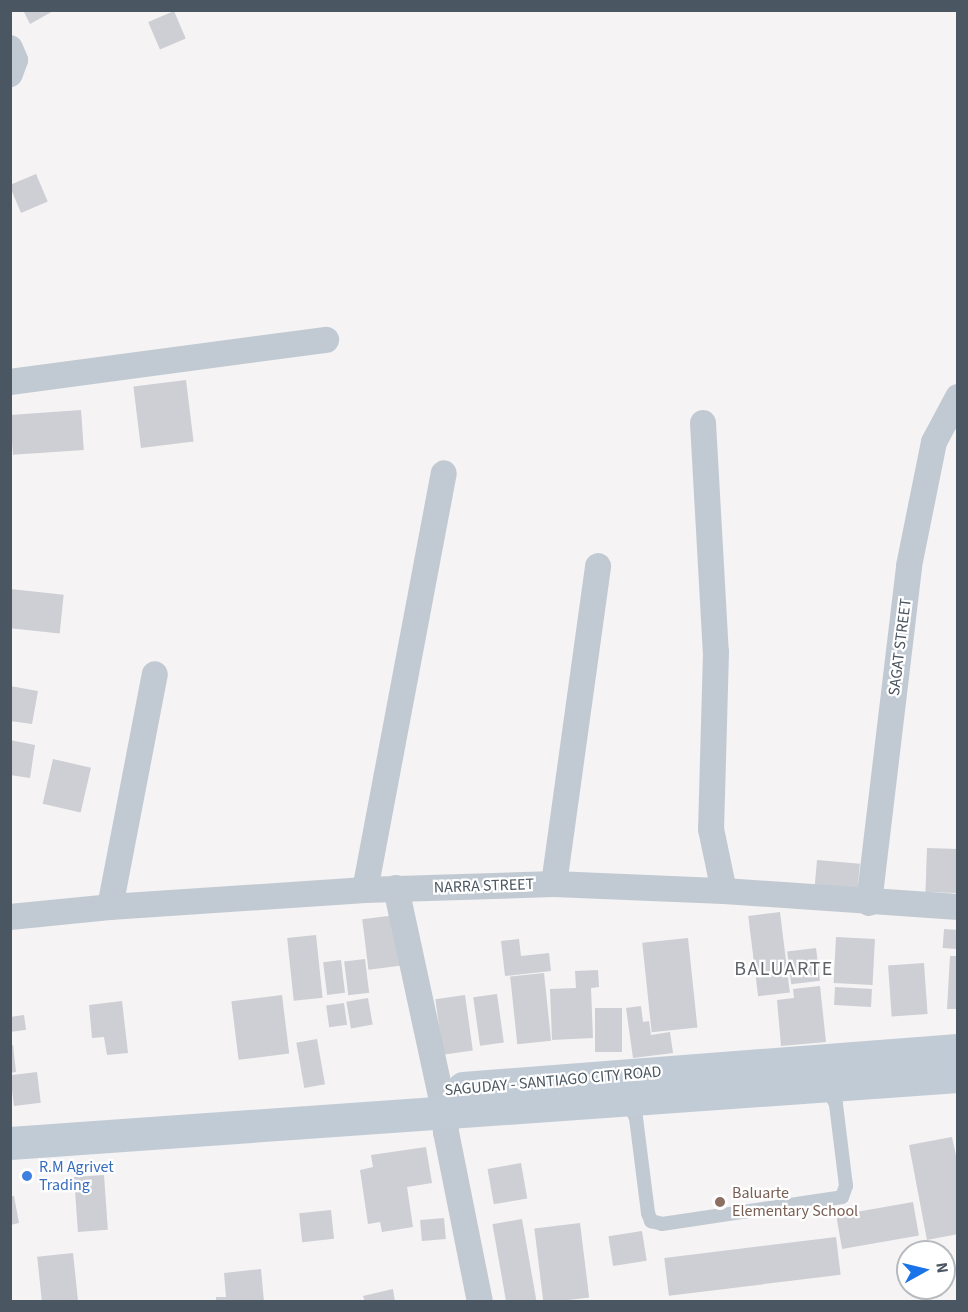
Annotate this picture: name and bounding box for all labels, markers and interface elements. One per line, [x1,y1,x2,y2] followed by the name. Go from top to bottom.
[885,597,915,697] street label: SAGAT STREET
[433,875,535,897] street label: NARRA STREET
[734,957,834,981] district label: BALUARTE
[444,1062,662,1100] street label: SAGUDAY - SANTIAGO CITY ROAD
[39,1157,114,1195] place label: R.M Agrivet Trading
[20,1169,34,1183] marker: R.M Agrivet Trading
[732,1183,858,1221] place label: Baluarte Elementary School
[713,1195,727,1209] marker: Baluarte Elementary School
[896,1240,956,1300] north arrow
[930,1261,953,1275] text: N

